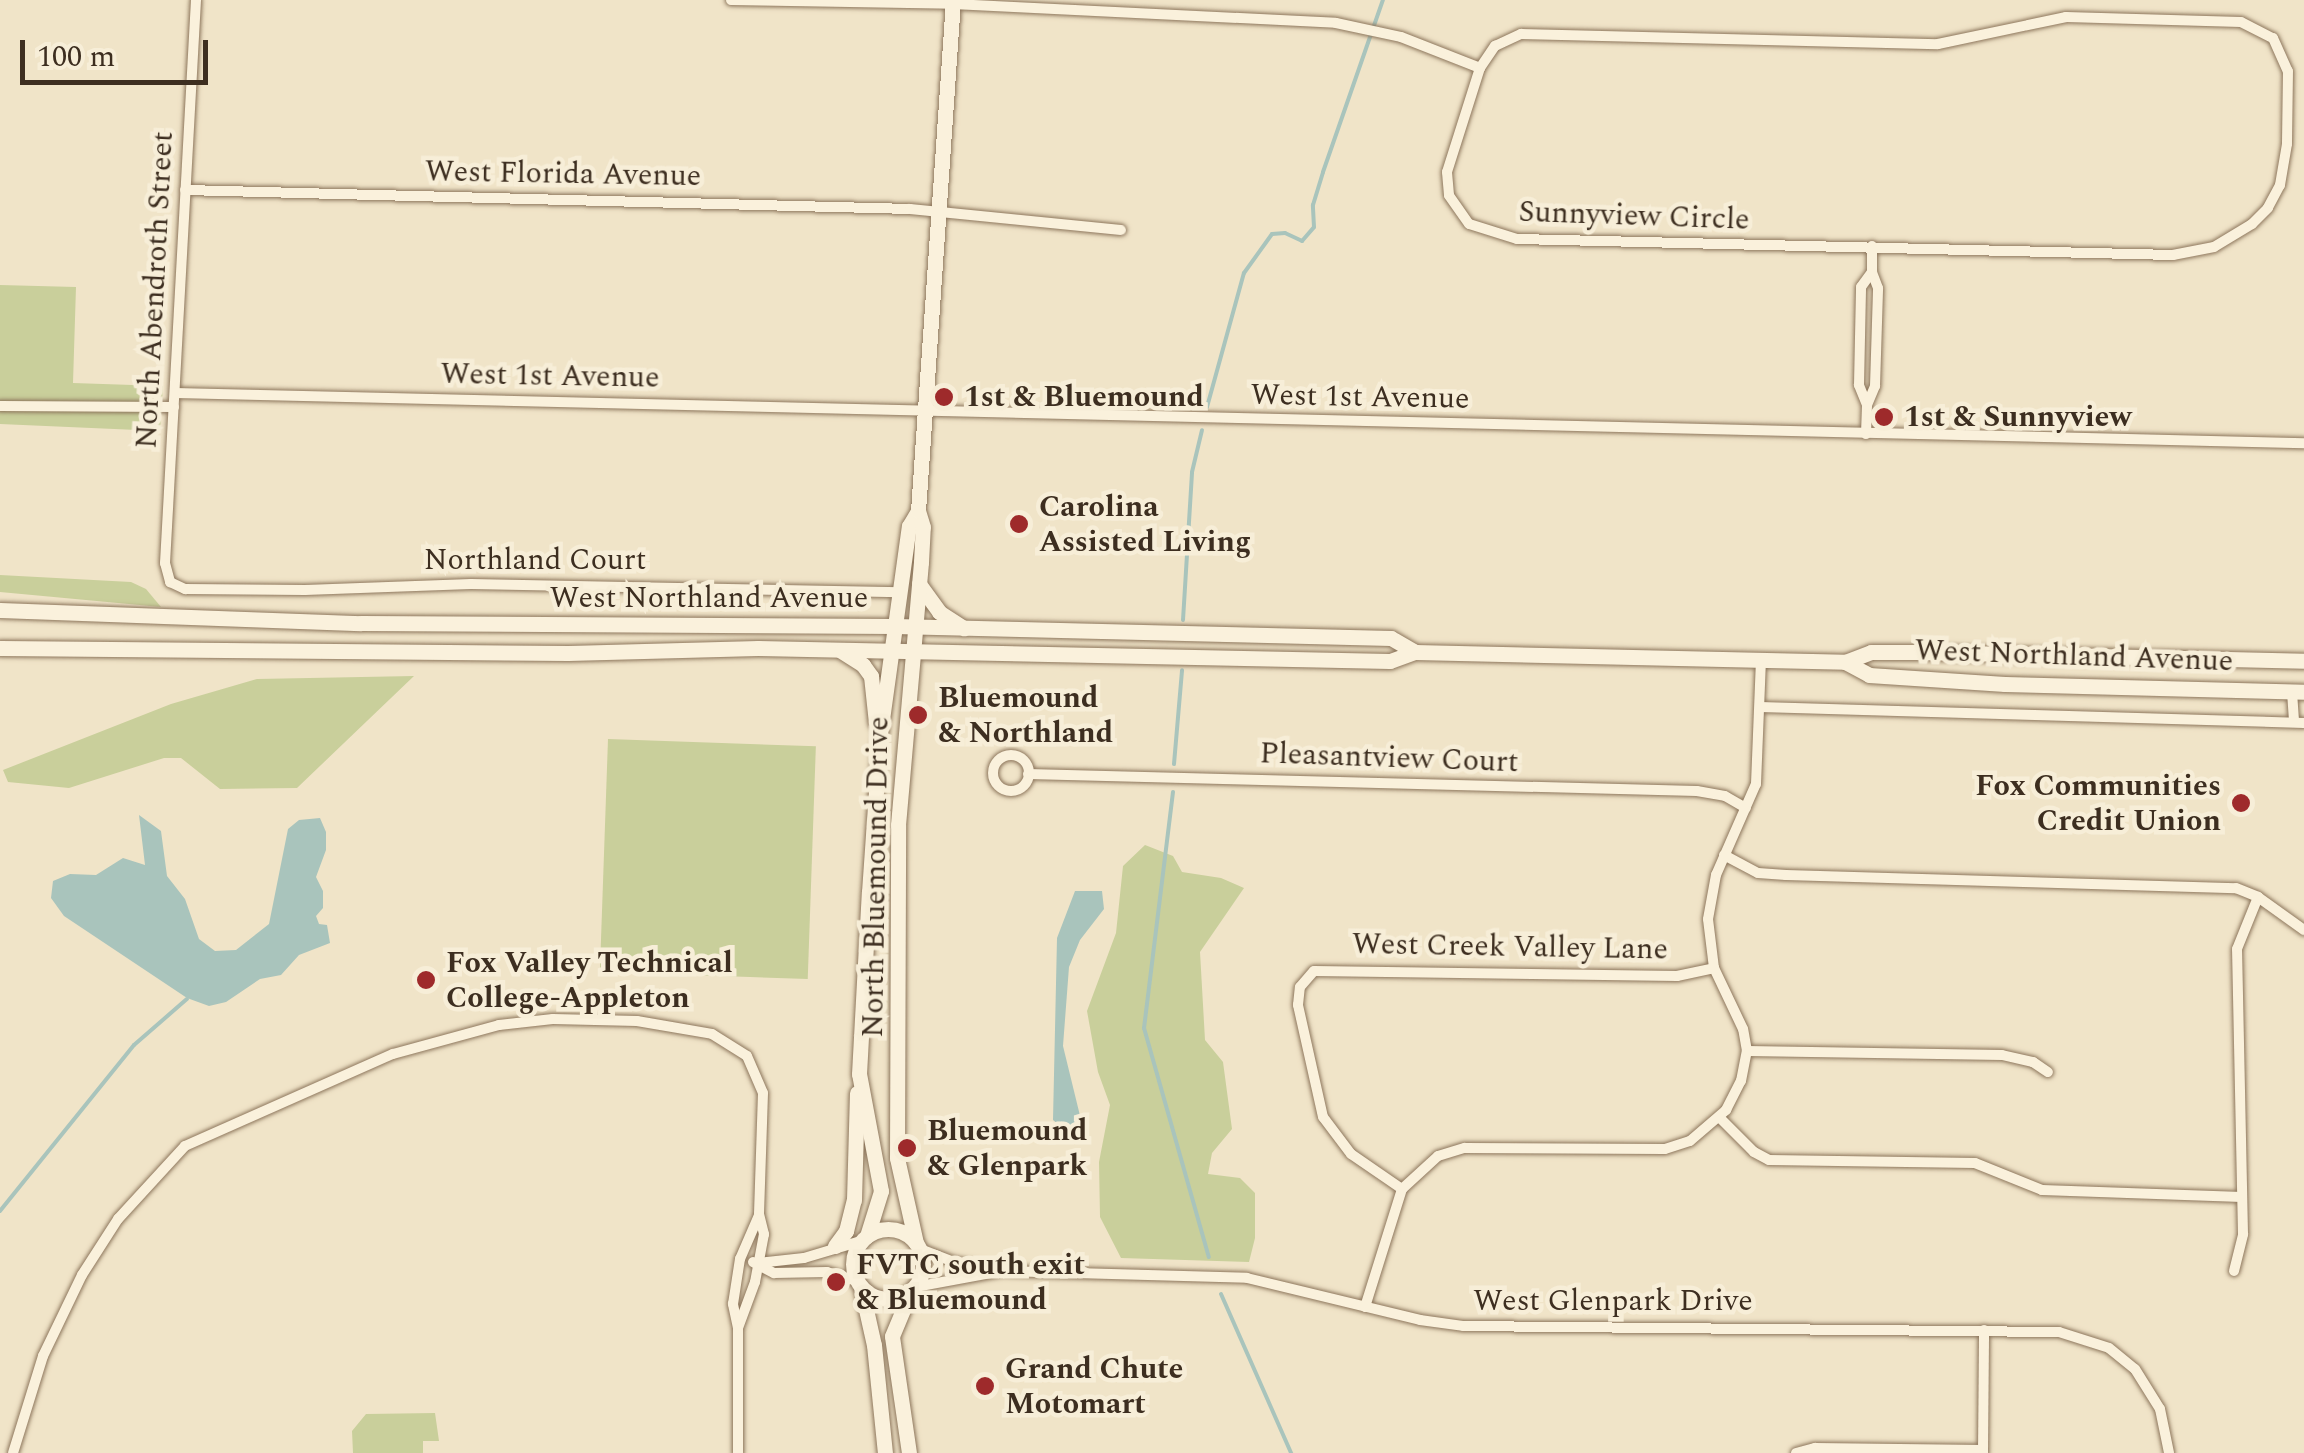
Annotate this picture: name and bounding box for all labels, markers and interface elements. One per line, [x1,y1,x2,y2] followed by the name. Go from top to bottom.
[25,20,212,82] scale bar
[37,34,115,80] text: 100 m
[129,130,181,450] street label: North Abendroth Street
[425,154,701,194] street label: West Florida Avenue
[1518,194,1750,238] street label: Sunnyview Circle
[440,356,660,396] street label: West 1st Avenue
[1250,377,1470,417] street label: West 1st Avenue
[964,379,1204,415] place label: 1st & Bluemound
[933,386,955,408] marker: 1st & Bluemound
[1904,399,2132,435] place label: 1st & Sunnyview
[1873,406,1895,428] marker: 1st & Sunnyview
[1039,489,1251,560] place label: Carolina Assisted Living
[1008,513,1030,535] marker: Carolina Assisted Living
[424,542,646,578] street label: Northland Court
[550,580,868,616] street label: West Northland Avenue
[1914,632,2234,680] street label: West Northland Avenue
[938,680,1113,750] place label: Bluemound & Northland
[907,704,929,726] marker: Bluemound & Northland
[855,716,897,1038] street label: North Bluemound Drive
[1259,735,1519,781] street label: Pleasantview Court
[1975,768,2221,838] place label: Fox Communities Credit Union
[2230,792,2252,814] marker: Fox Communities Credit Union
[1352,926,1668,968] street label: West Creek Valley Lane
[446,945,733,1016] place label: Fox Valley Technical College-Appleton
[415,969,437,991] marker: Fox Valley Technical College-Appleton
[927,1113,1088,1184] place label: Bluemound & Glenpark
[896,1137,918,1159] marker: Bluemound & Glenpark
[856,1247,1085,1318] place label: FVTC south exit & Bluemound
[825,1271,847,1293] marker: FVTC south exit & Bluemound
[1473,1283,1753,1319] street label: West Glenpark Drive
[1005,1351,1183,1422] place label: Grand Chute Motomart
[974,1375,996,1397] marker: Grand Chute Motomart

